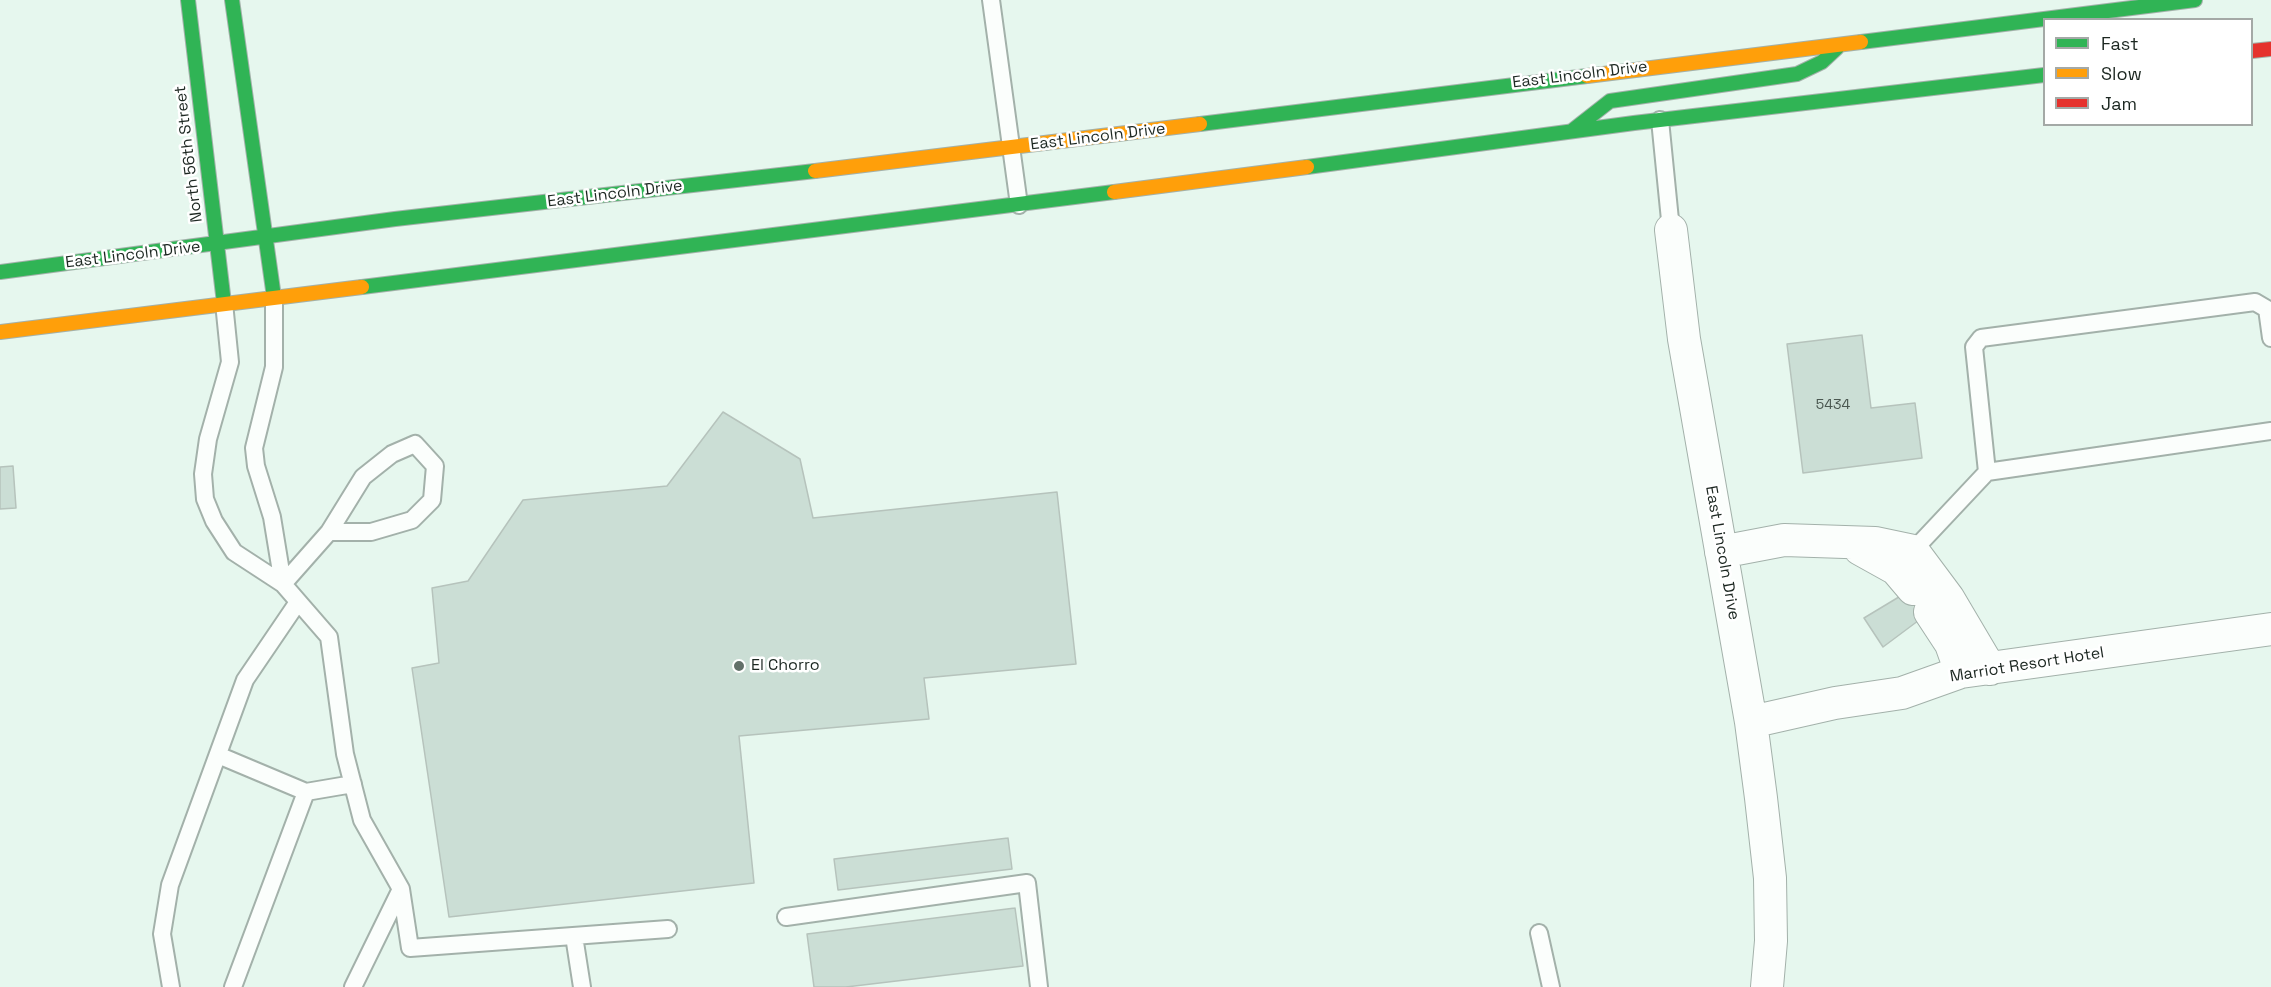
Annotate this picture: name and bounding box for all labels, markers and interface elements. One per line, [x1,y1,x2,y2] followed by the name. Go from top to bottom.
[2043,18,2253,126] legend
[2101,32,2138,55] text: Fast
[1511,57,1649,93] street label: East Lincoln Drive
[2101,62,2142,85] text: Slow
[171,85,207,223] street label: North 56th Street
[2101,92,2137,115] text: Jam
[1029,119,1167,155] street label: East Lincoln Drive
[546,176,684,212] street label: East Lincoln Drive
[64,237,202,273] street label: East Lincoln Drive
[1816,397,1850,413] house number: 5434
[1701,484,1743,622] street label: East Lincoln Drive
[1948,643,2106,687] street label: Marriot Resort Hotel
[751,656,820,676] place label: El Chorro
[732,659,746,673] marker: El Chorro

